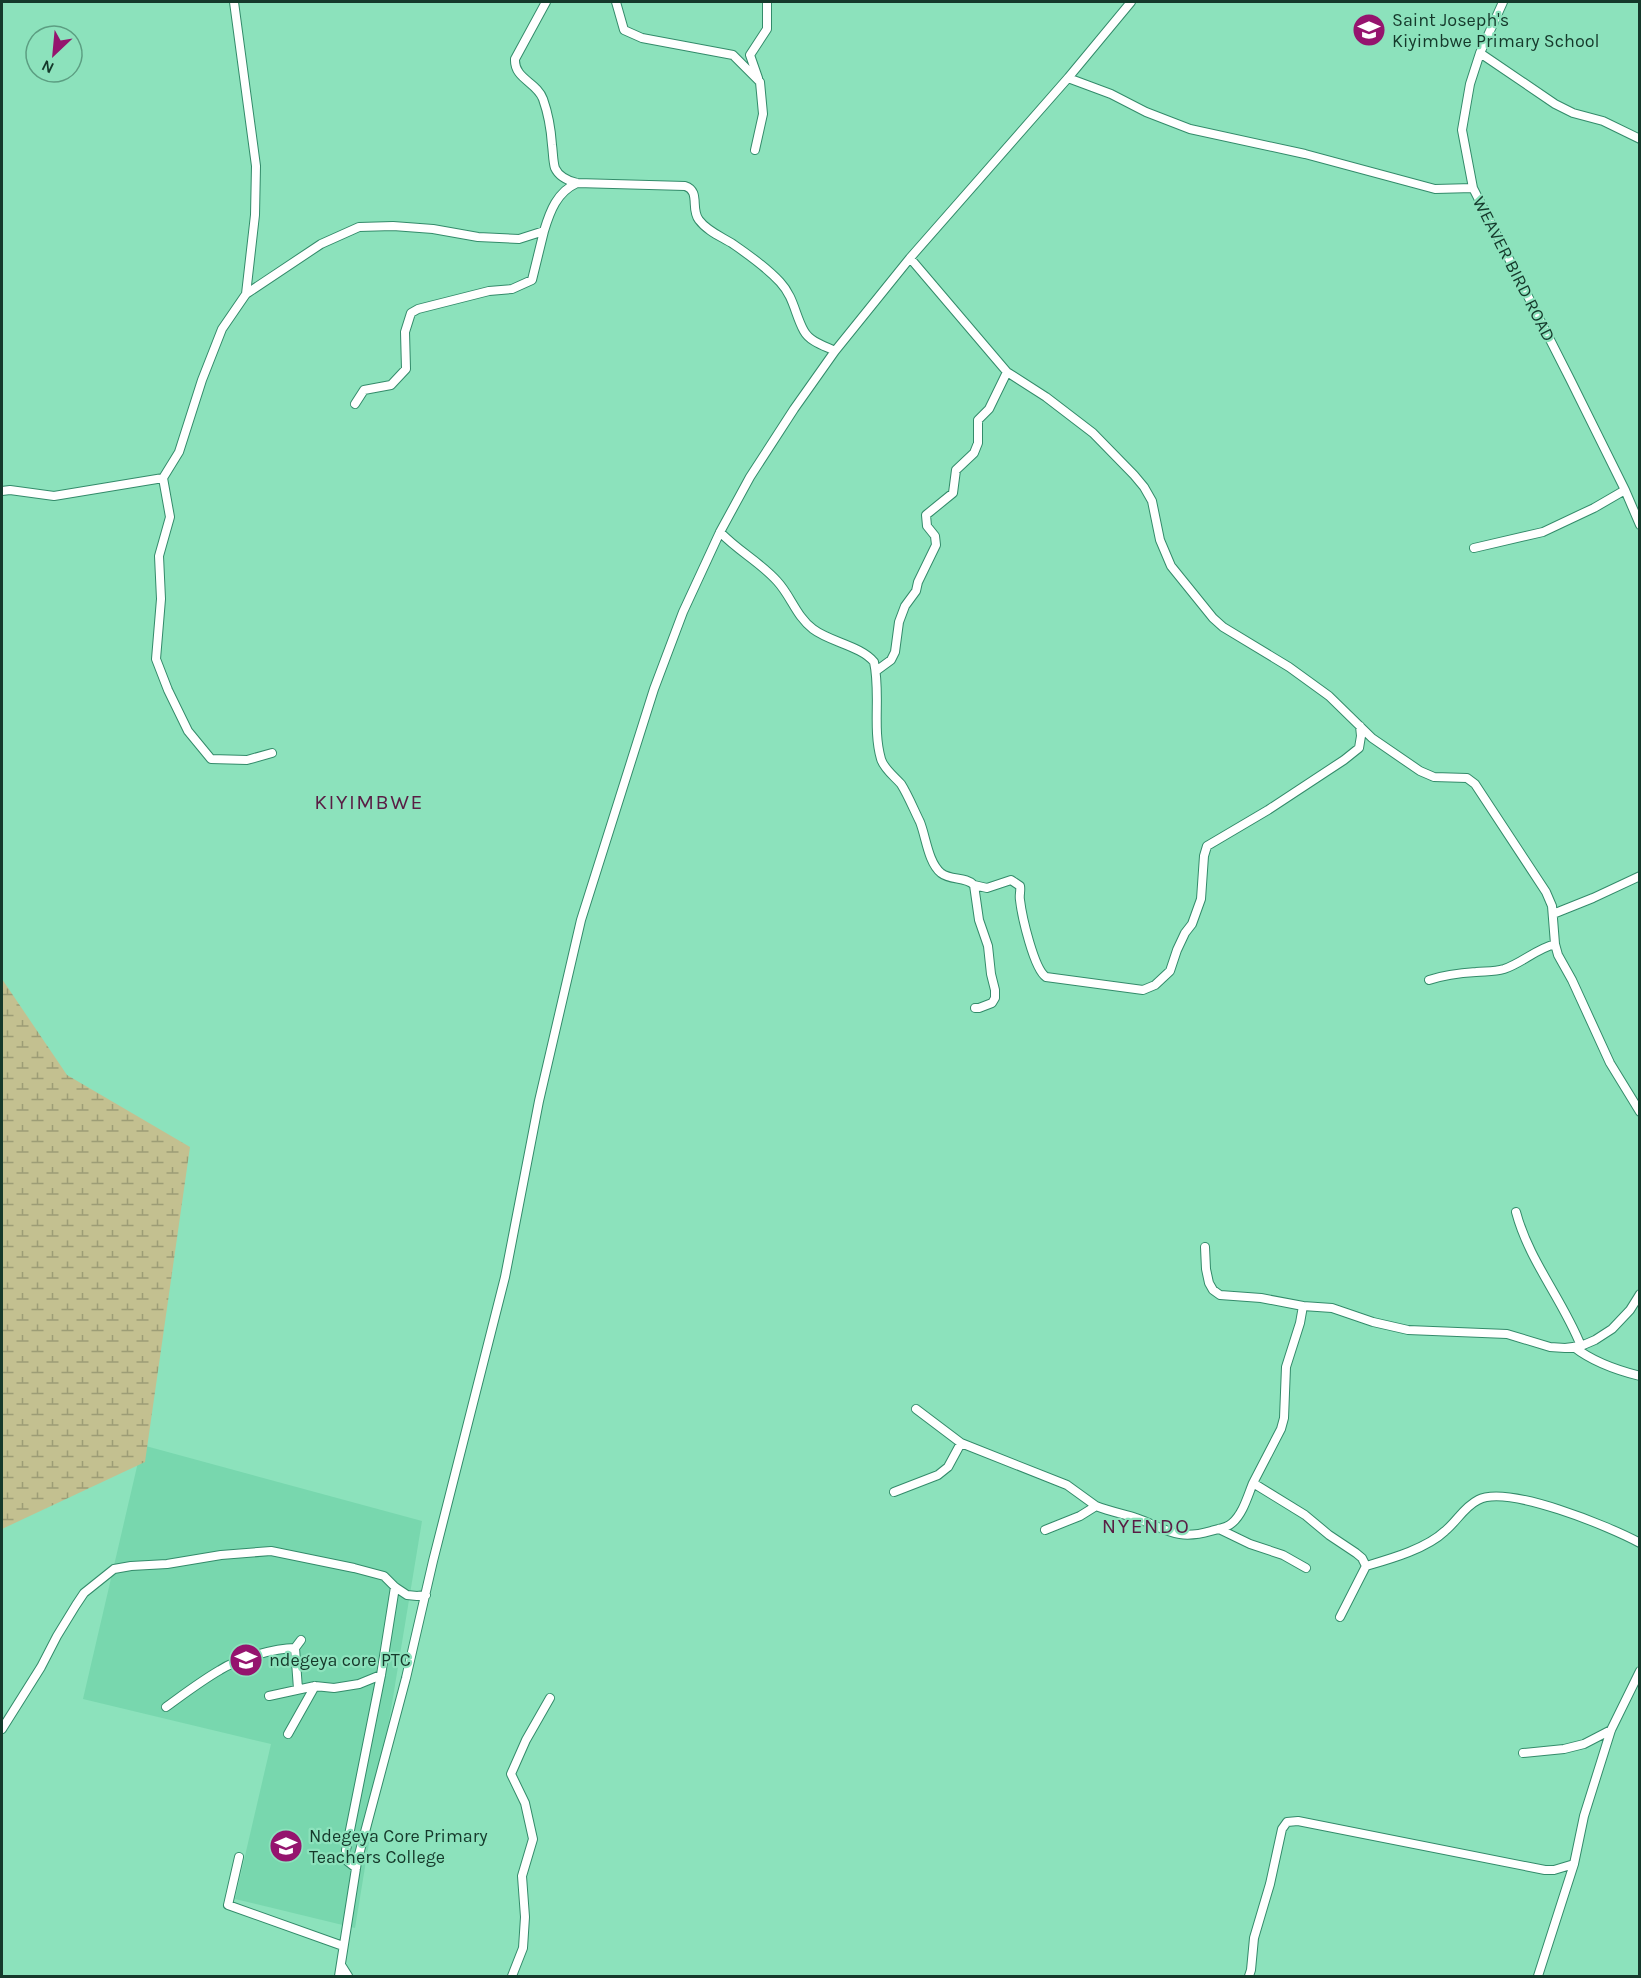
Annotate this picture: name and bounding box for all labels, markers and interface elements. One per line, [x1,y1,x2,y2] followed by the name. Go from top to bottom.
[1392,9,1600,52] place label: Saint Joseph's Kiyimbwe Primary School
[1351,12,1387,48] school or university icon: Saint Joseph's Kiyimbwe Primary School
[24,24,84,84] north arrow
[38,56,57,78] text: N
[1468,193,1560,345] street label: WEAVER BIRD ROAD
[314,790,424,814] district label: KIYIMBWE
[1102,1514,1190,1538] district label: NYENDO
[228,1642,264,1678] school or university icon: ndegeya core PTC
[269,1649,411,1671] place label: ndegeya core PTC
[309,1825,488,1868] place label: Ndegeya Core Primary Teachers College
[268,1828,304,1864] school or university icon: Ndegeya Core Primary Teachers College

